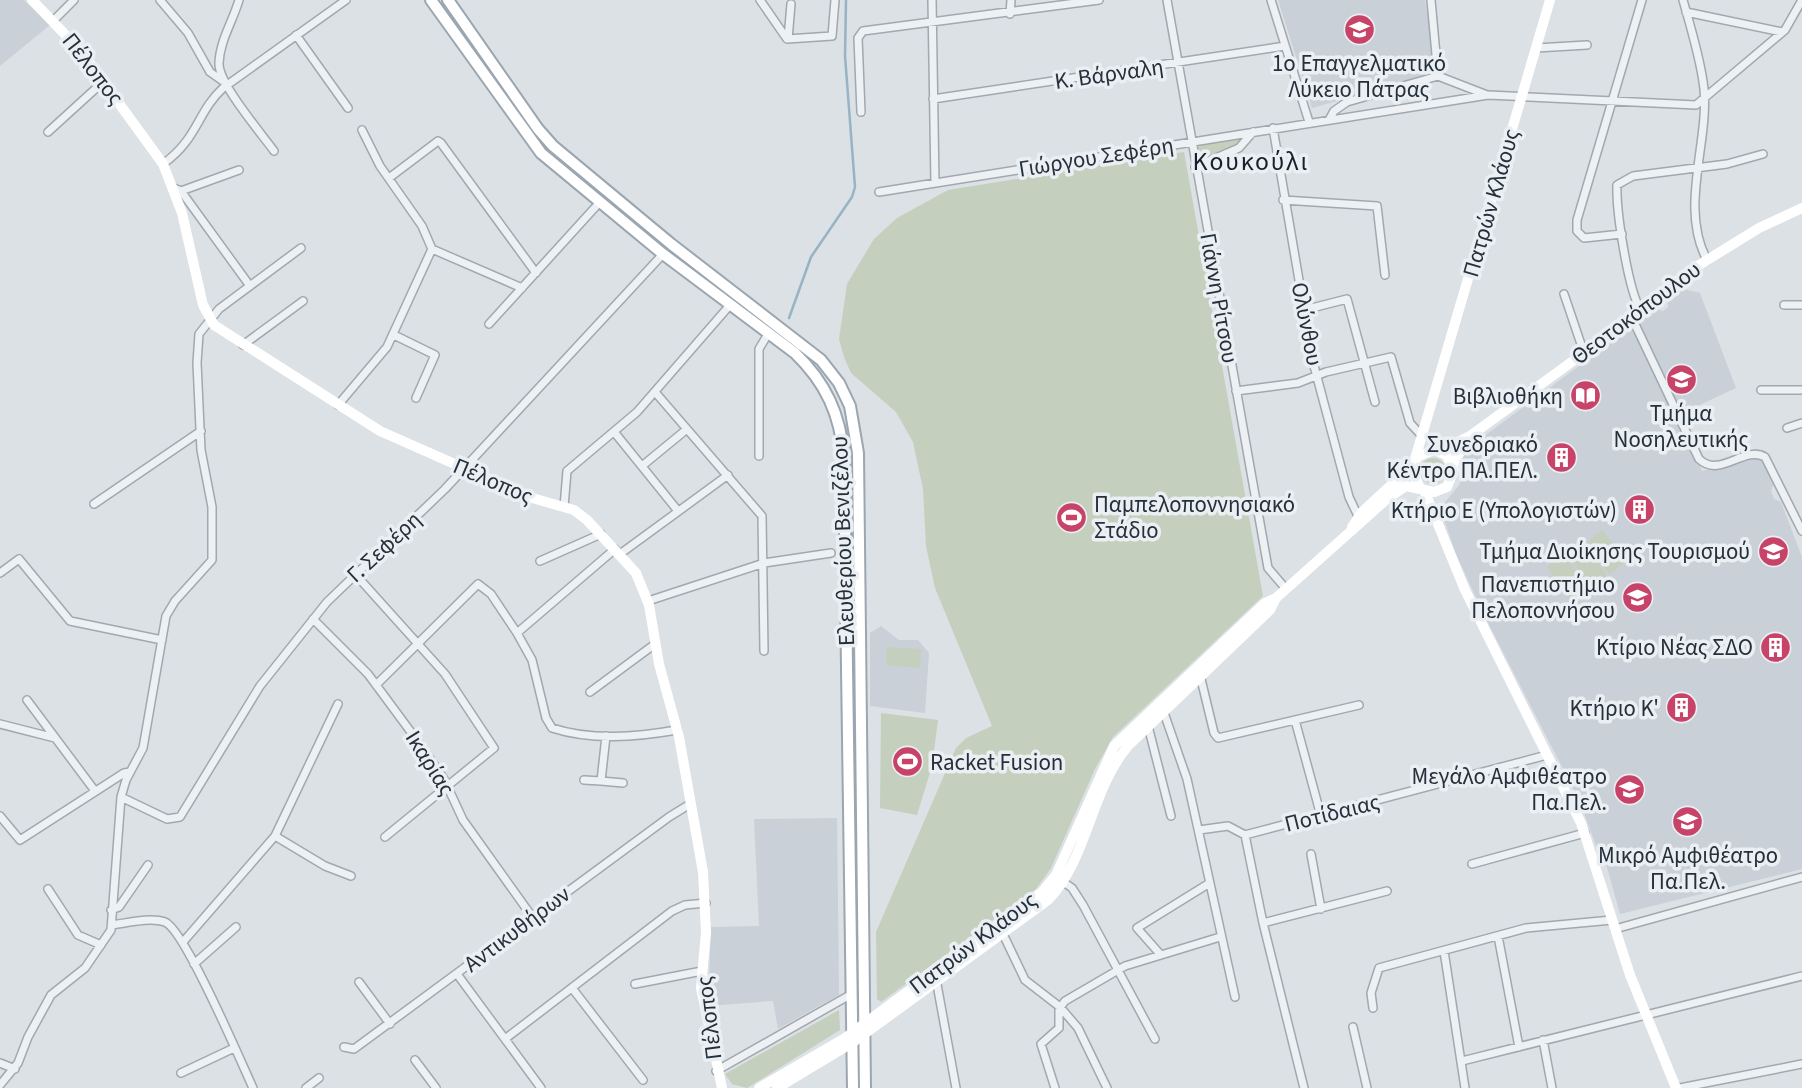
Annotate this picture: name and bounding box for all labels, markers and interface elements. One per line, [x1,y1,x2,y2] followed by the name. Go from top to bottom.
[1342,12,1376,46] school or university icon: 1o Επαγγελματικό Λύκειο Πάτρας
[54,26,132,112] street label: Πέλοπος
[1272,47,1446,106] place label: 1o Επαγγελματικό Λύκειο Πάτρας
[1052,50,1166,98] street label: Κ. Βάρναλη
[1454,125,1528,281] street label: Πατρών Κλάους
[1016,128,1176,186] street label: Γιώργου Σεφέρη
[1193,143,1309,180] district label: Κουκούλι
[1191,230,1247,366] street label: Γιάννη Ρίτσου
[1564,253,1708,373] street label: Θεοτοκόπουλου
[1283,279,1331,369] street label: Ολύνθου
[1664,362,1698,396] school or university icon: Τμήμα Νοσηλευτικής
[1569,379,1603,413] library icon: Βιβλιοθήκη
[1453,380,1563,413] place label: Βιβλιοθήκη
[1614,397,1749,456] place label: Τμήμα Νοσηλευτικής
[1387,428,1538,487] place label: Συνεδριακό Κέντρο ΠΑ.ΠΕΛ.
[823,435,863,647] street label: Ελευθερίου Βενιζέλου
[1544,440,1578,474] building icon: Συνεδριακό Κέντρο ΠΑ.ΠΕΛ.
[448,449,538,513] street label: Πέλοπος
[1094,488,1295,547] place label: Παμπελοποννησιακό Στάδιο
[1623,493,1657,527] building icon: Κτήριο Ε (Υπολογιστών)
[1391,494,1617,527] place label: Κτήριο Ε (Υπολογιστών)
[1054,500,1088,534] sports icon: Παμπελοποννησιακό Στάδιο
[339,504,429,590] street label: Γ. Σεφέρη
[1756,534,1790,568] school or university icon: Τμήμα Διοίκησης Τουρισμού
[1480,535,1750,568] place label: Τμήμα Διοίκησης Τουρισμού
[1471,568,1615,627] place label: Πανεπιστήμιο Πελοποννήσου
[1621,580,1655,614] school or university icon: Πανεπιστήμιο Πελοποννήσου
[1759,630,1793,664] building icon: Κτίριο Νέας ΣΔΟ
[1596,631,1753,664] place label: Κτίριο Νέας ΣΔΟ
[1665,691,1699,725] building icon: Κτήριο Κ'
[1570,692,1659,725] place label: Κτήριο Κ'
[397,724,463,802] street label: Ικαρίας
[890,745,924,779] sports icon: Racket Fusion
[930,746,1063,779] place label: Racket Fusion
[1411,760,1607,819] place label: Μεγάλο Αμφιθέατρο Πα.Πελ.
[1613,772,1647,806] school or university icon: Μεγάλο Αμφιθέατρο Πα.Πελ.
[1281,785,1383,841] street label: Ποτίδαιας
[1671,804,1705,838] school or university icon: Μικρό Αμφιθέατρο Πα.Πελ.
[1598,839,1778,898] place label: Μικρό Αμφιθέατρο Πα.Πελ.
[457,878,577,980] street label: Αντικυθήρων
[902,884,1044,1002] street label: Πατρών Κλάους
[688,974,730,1062] street label: Πέλοπος

